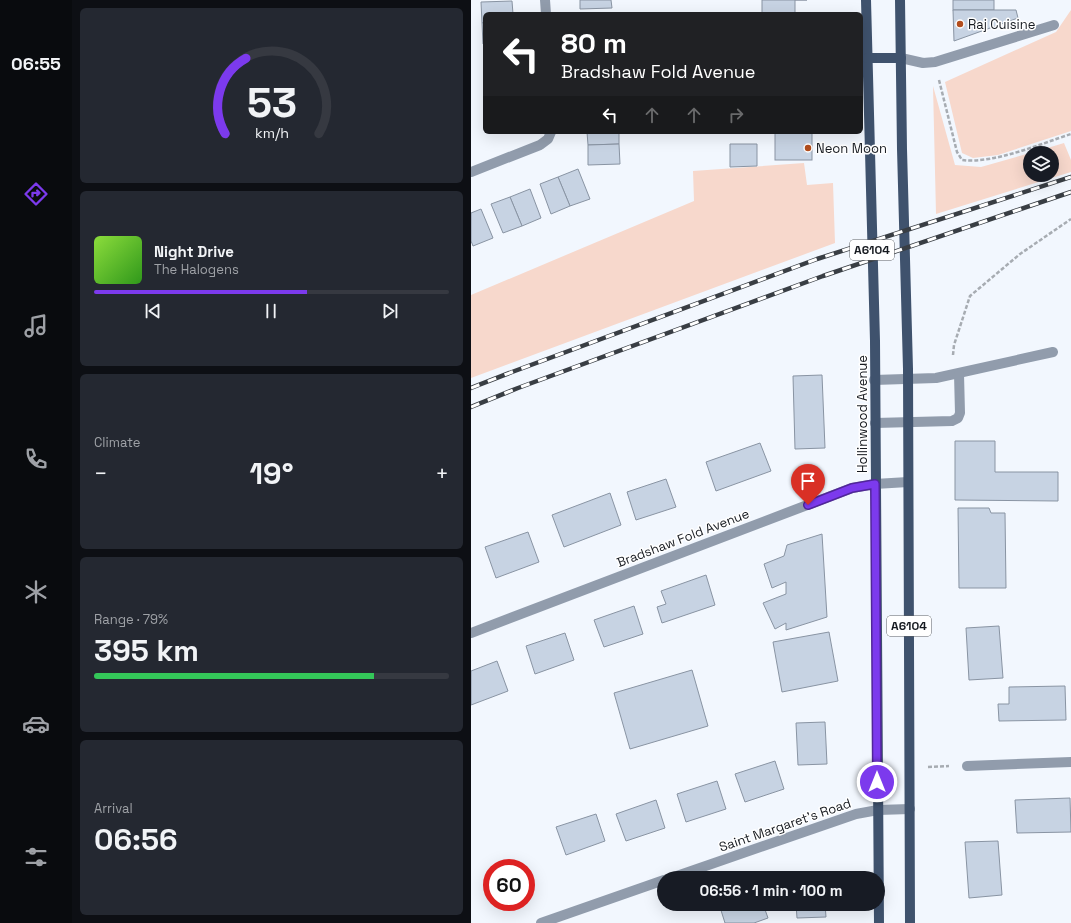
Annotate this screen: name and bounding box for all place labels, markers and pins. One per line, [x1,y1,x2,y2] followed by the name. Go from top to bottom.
[968,16,1035,33] place label: Raj Cuisine
[955,19,965,29] marker: Raj Cuisine
[816,140,887,157] place label: Neon Moon
[803,143,813,153] marker: Neon Moon
[791,464,825,505] pin

